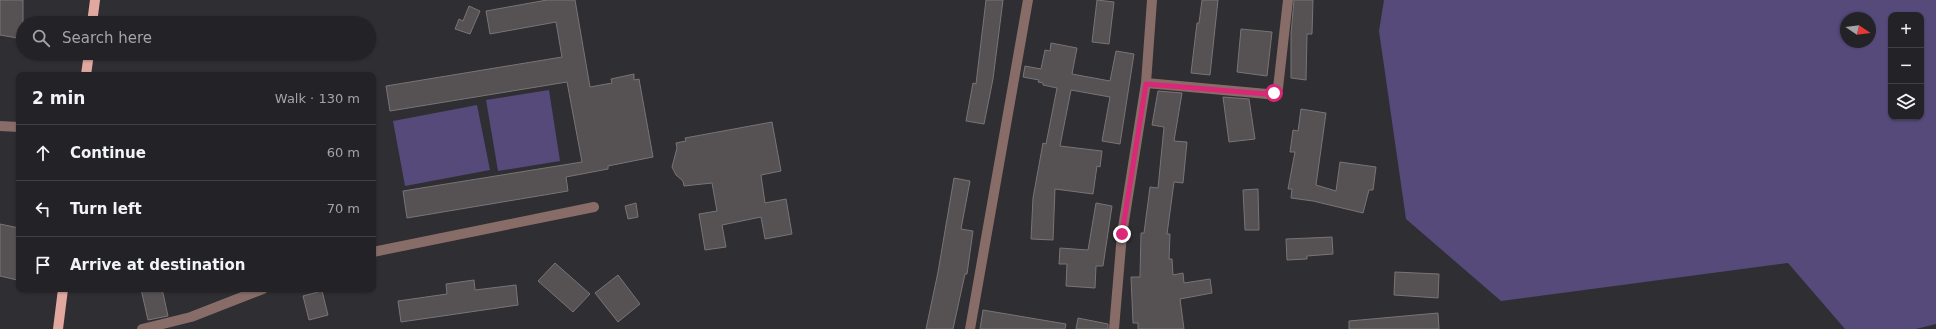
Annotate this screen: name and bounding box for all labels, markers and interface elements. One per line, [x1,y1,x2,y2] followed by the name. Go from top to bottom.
[1840,12,1876,48] north arrow
[1888,12,1924,120] map controls
[1888,12,1924,48] button: +
[16,16,376,60] search box
[30,27,52,49] icon: search
[62,29,152,47] text: Search here
[1888,48,1924,84] button: −
[1265,84,1283,102] route start
[1888,84,1924,120] button: layers
[32,88,85,108] text: 2 min
[275,91,360,106] text: Walk · 130 m
[32,142,54,164] icon: ahead
[70,144,146,162] text: Continue
[327,145,360,160] text: 60 m
[32,198,54,220] icon: left
[70,200,142,218] text: Turn left
[327,201,360,216] text: 70 m
[1113,225,1131,243] route end
[32,254,54,276] icon: arrive
[70,256,245,274] text: Arrive at destination

